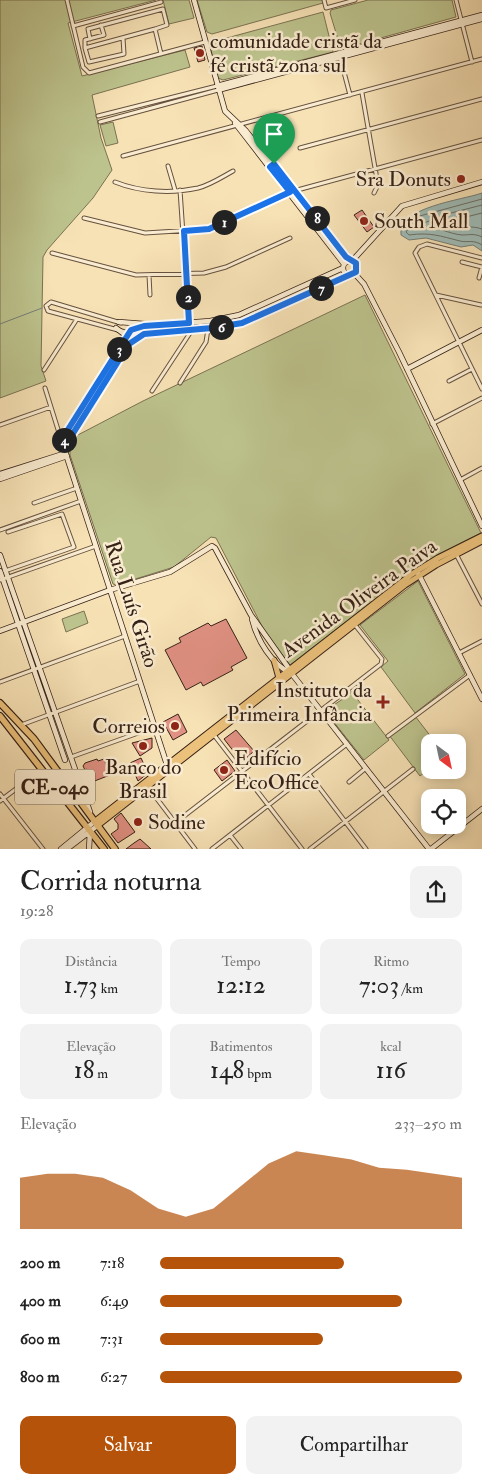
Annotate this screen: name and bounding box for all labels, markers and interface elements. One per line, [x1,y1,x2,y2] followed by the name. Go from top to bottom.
[210,28,383,79] place label: comunidade cristã da fé cristã zona sul
[194,47,206,59] marker: comunidade cristã da fé cristã zona sul
[253,113,295,164] pin
[260,120,288,148] icon: arrive
[356,166,451,193] place label: Sra Donuts
[455,173,467,185] marker: Sra Donuts
[304,206,330,230] pin: 8
[374,208,469,235] place label: South Mall
[212,210,236,234] pin: 1
[314,210,321,227] text: 8
[222,214,227,231] text: 1
[358,215,370,227] marker: South Mall
[308,276,334,300] pin: 7
[318,280,325,297] text: 7
[176,284,200,310] pin: 2
[185,289,192,306] text: 2
[208,314,234,340] pin: 6
[218,319,225,336] text: 6
[106,336,132,362] pin: 3
[117,341,122,358] text: 3
[52,428,76,452] pin: 4
[61,432,68,449] text: 4
[275,533,443,664] street label: Avenida Oliveira Paiva
[98,537,165,671] street label: Rua Luís Girão
[227,677,372,728] place label: Instituto da Primeira Infância
[376,695,390,709] marker: Instituto da Primeira Infância
[92,713,165,740] place label: Correios
[169,720,181,732] marker: Correios
[421,734,466,779] north arrow
[421,734,466,834] map controls
[137,740,149,752] marker: Banco do Brasil
[234,745,319,796] place label: Edifício EcoOffice
[105,754,181,805] place label: Banco do Brasil
[218,764,230,776] marker: Edifício EcoOffice
[15,770,95,804] road number: CE-040
[421,789,466,834] button: locate
[148,809,206,836] place label: Sodine
[132,816,144,828] marker: Sodine
[20,864,201,899] text: Corrida noturna
[410,866,462,918] button: share
[20,901,53,921] text: 19:28
[65,953,117,970] text: Distância
[221,953,261,970] text: Tempo
[373,953,409,970] text: Ritmo
[64,970,98,1001] text: 1.73
[216,970,266,1001] text: 12:12
[359,970,399,1001] text: 7:03
[98,980,118,997] text: km
[399,980,423,997] text: /km
[66,1038,116,1055] text: Elevação
[209,1038,273,1055] text: Batimentos
[380,1038,402,1055] text: kcal
[74,1055,94,1086] text: 18
[210,1055,244,1086] text: 148
[376,1055,406,1086] text: 116
[94,1065,108,1082] text: m
[244,1065,272,1082] text: bpm
[20,1114,76,1134] text: Elevação
[395,1114,462,1134] text: 233–250 m
[20,1253,60,1273] text: 200 m
[100,1253,125,1273] text: 7:18
[20,1291,61,1311] text: 400 m
[100,1291,129,1311] text: 6:49
[20,1329,60,1349] text: 600 m
[100,1329,123,1349] text: 7:31
[20,1367,60,1387] text: 800 m
[100,1367,127,1387] text: 6:27
[20,1416,236,1474] button: Salvar
[246,1416,462,1474] button: Compartilhar

